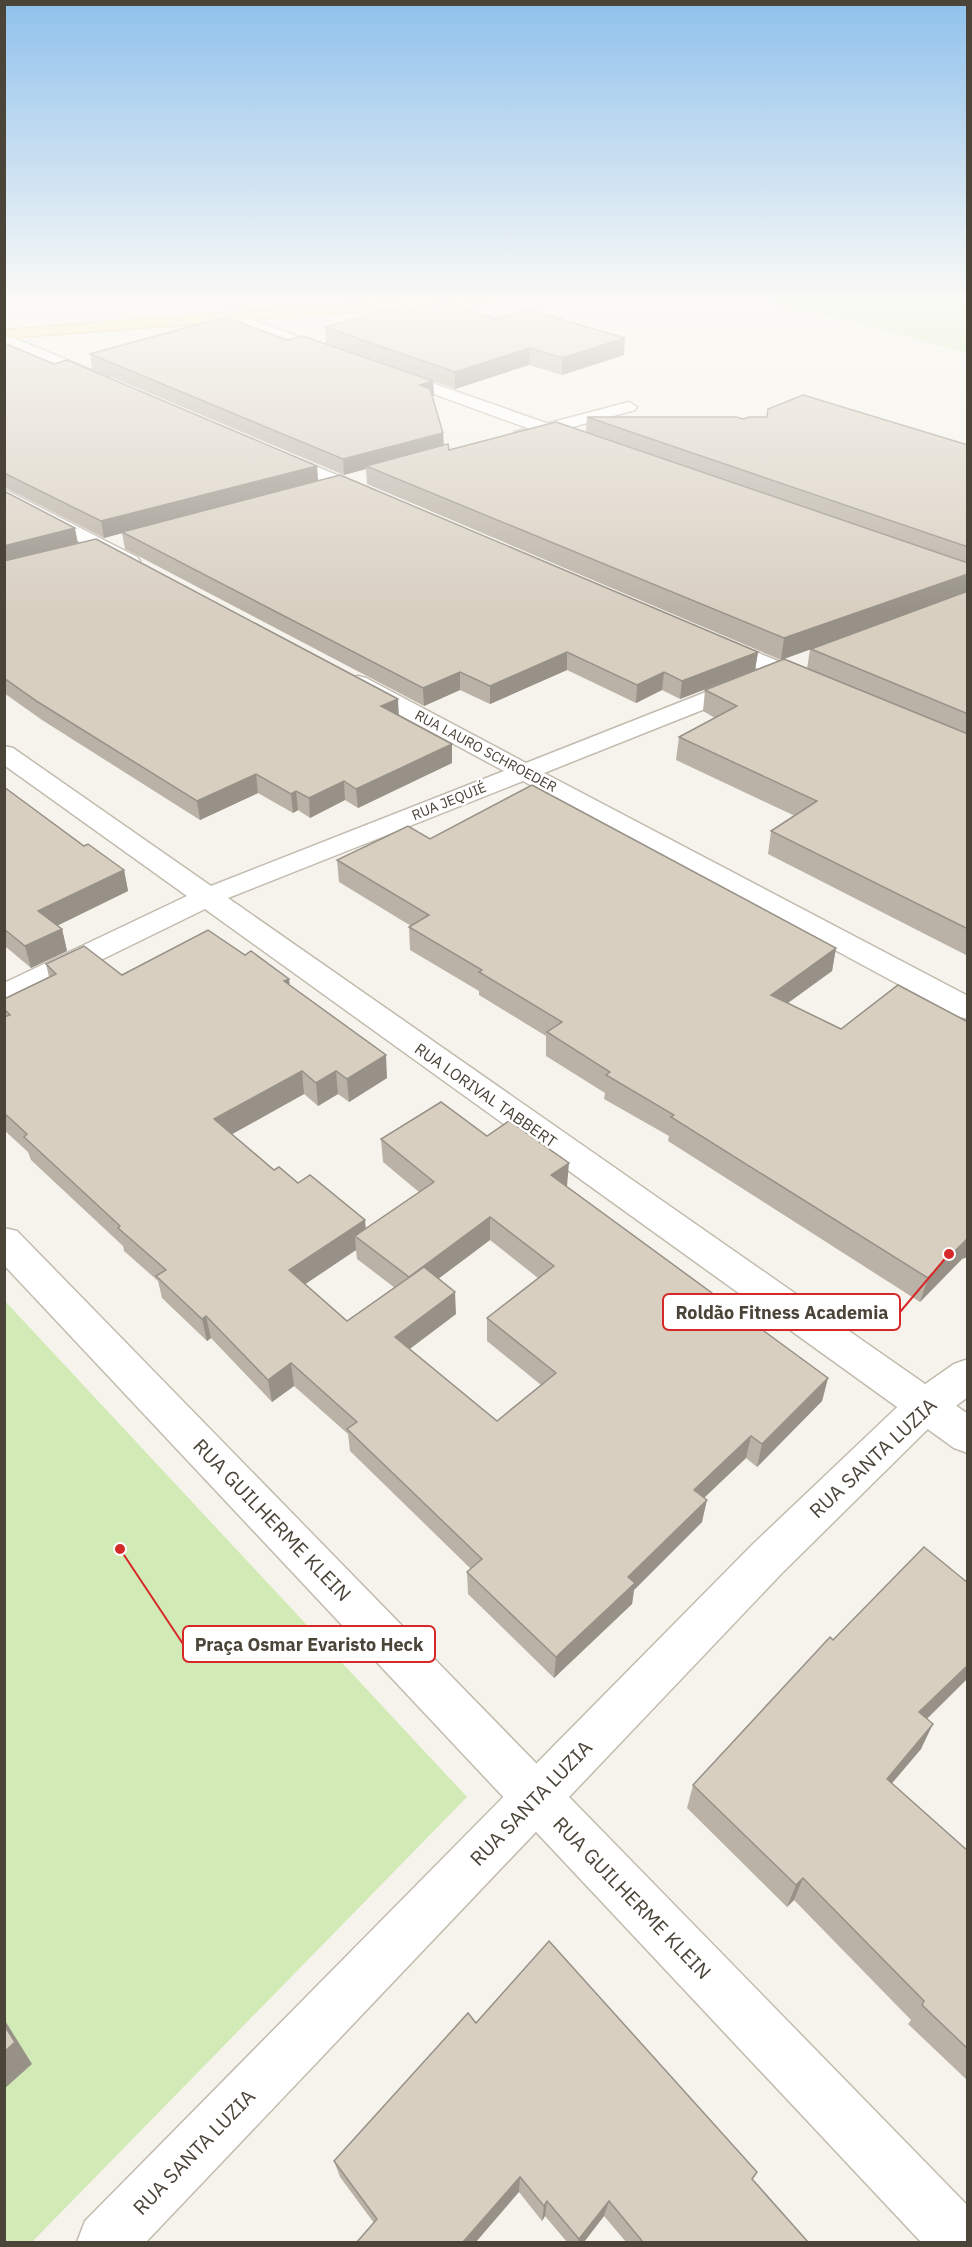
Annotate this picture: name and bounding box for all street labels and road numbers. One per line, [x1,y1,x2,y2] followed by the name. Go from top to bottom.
[412,706,560,796] street label: RUA LAURO SCHROEDER
[409,777,489,824] street label: RUA JEQUIÉ
[411,1038,561,1152] street label: RUA LORIVAL TABBERT
[803,1391,942,1524] street label: RUA SANTA LUZIA
[187,1432,357,1607] street label: RUA GUILHERME KLEIN
[464,1734,598,1871] street label: RUA SANTA LUZIA
[547,1810,717,1985] street label: RUA GUILHERME KLEIN
[127,2083,261,2220] street label: RUA SANTA LUZIA

